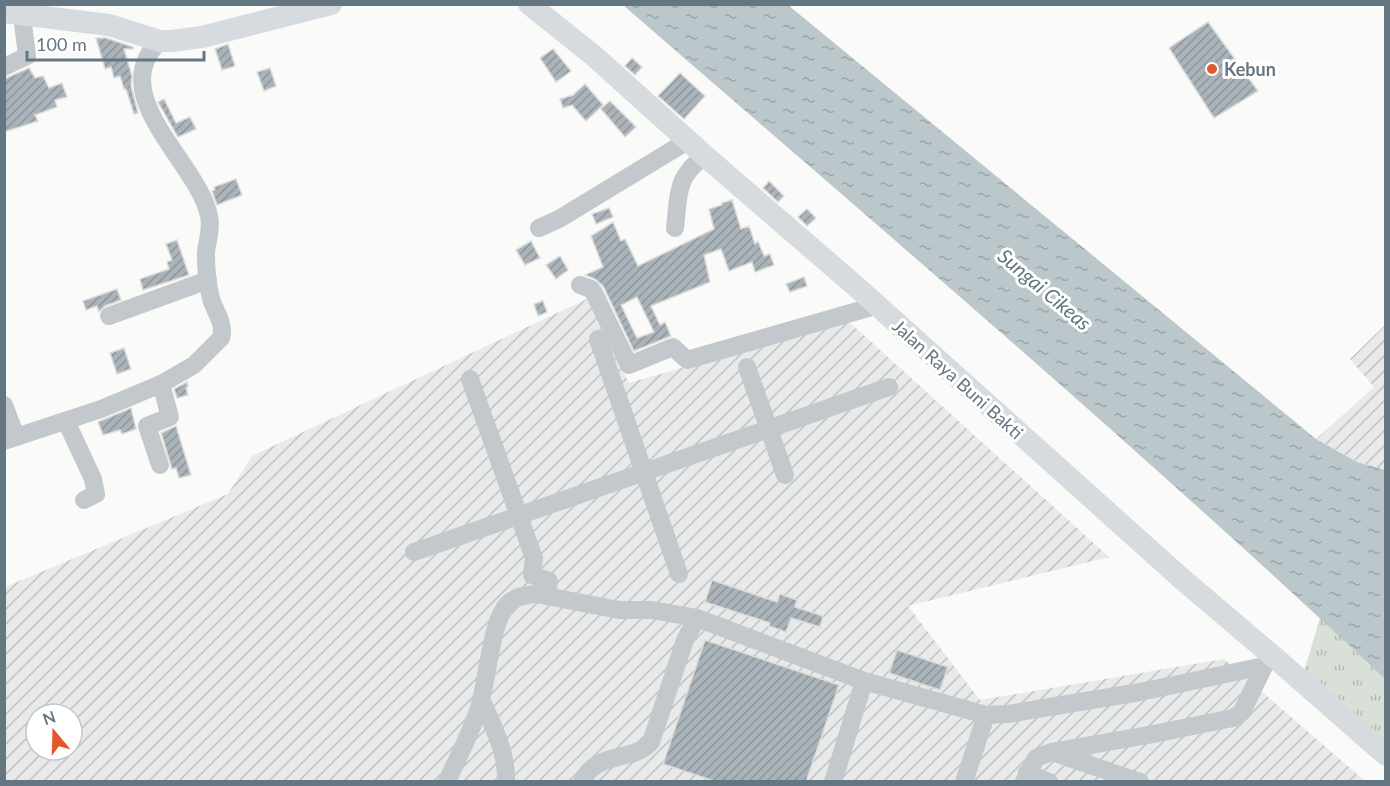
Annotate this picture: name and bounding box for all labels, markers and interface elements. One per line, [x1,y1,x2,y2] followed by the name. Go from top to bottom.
[27,24,204,62] scale bar
[36,33,87,55] text: 100 m
[1224,58,1276,80] place label: Kebun
[1205,62,1219,76] marker: Kebun
[994,243,1096,335] water label: Sungai Cikeas
[888,315,1028,443] street label: Jalan Raya Buni Bakti
[24,702,84,762] north arrow
[40,706,58,728] text: N

